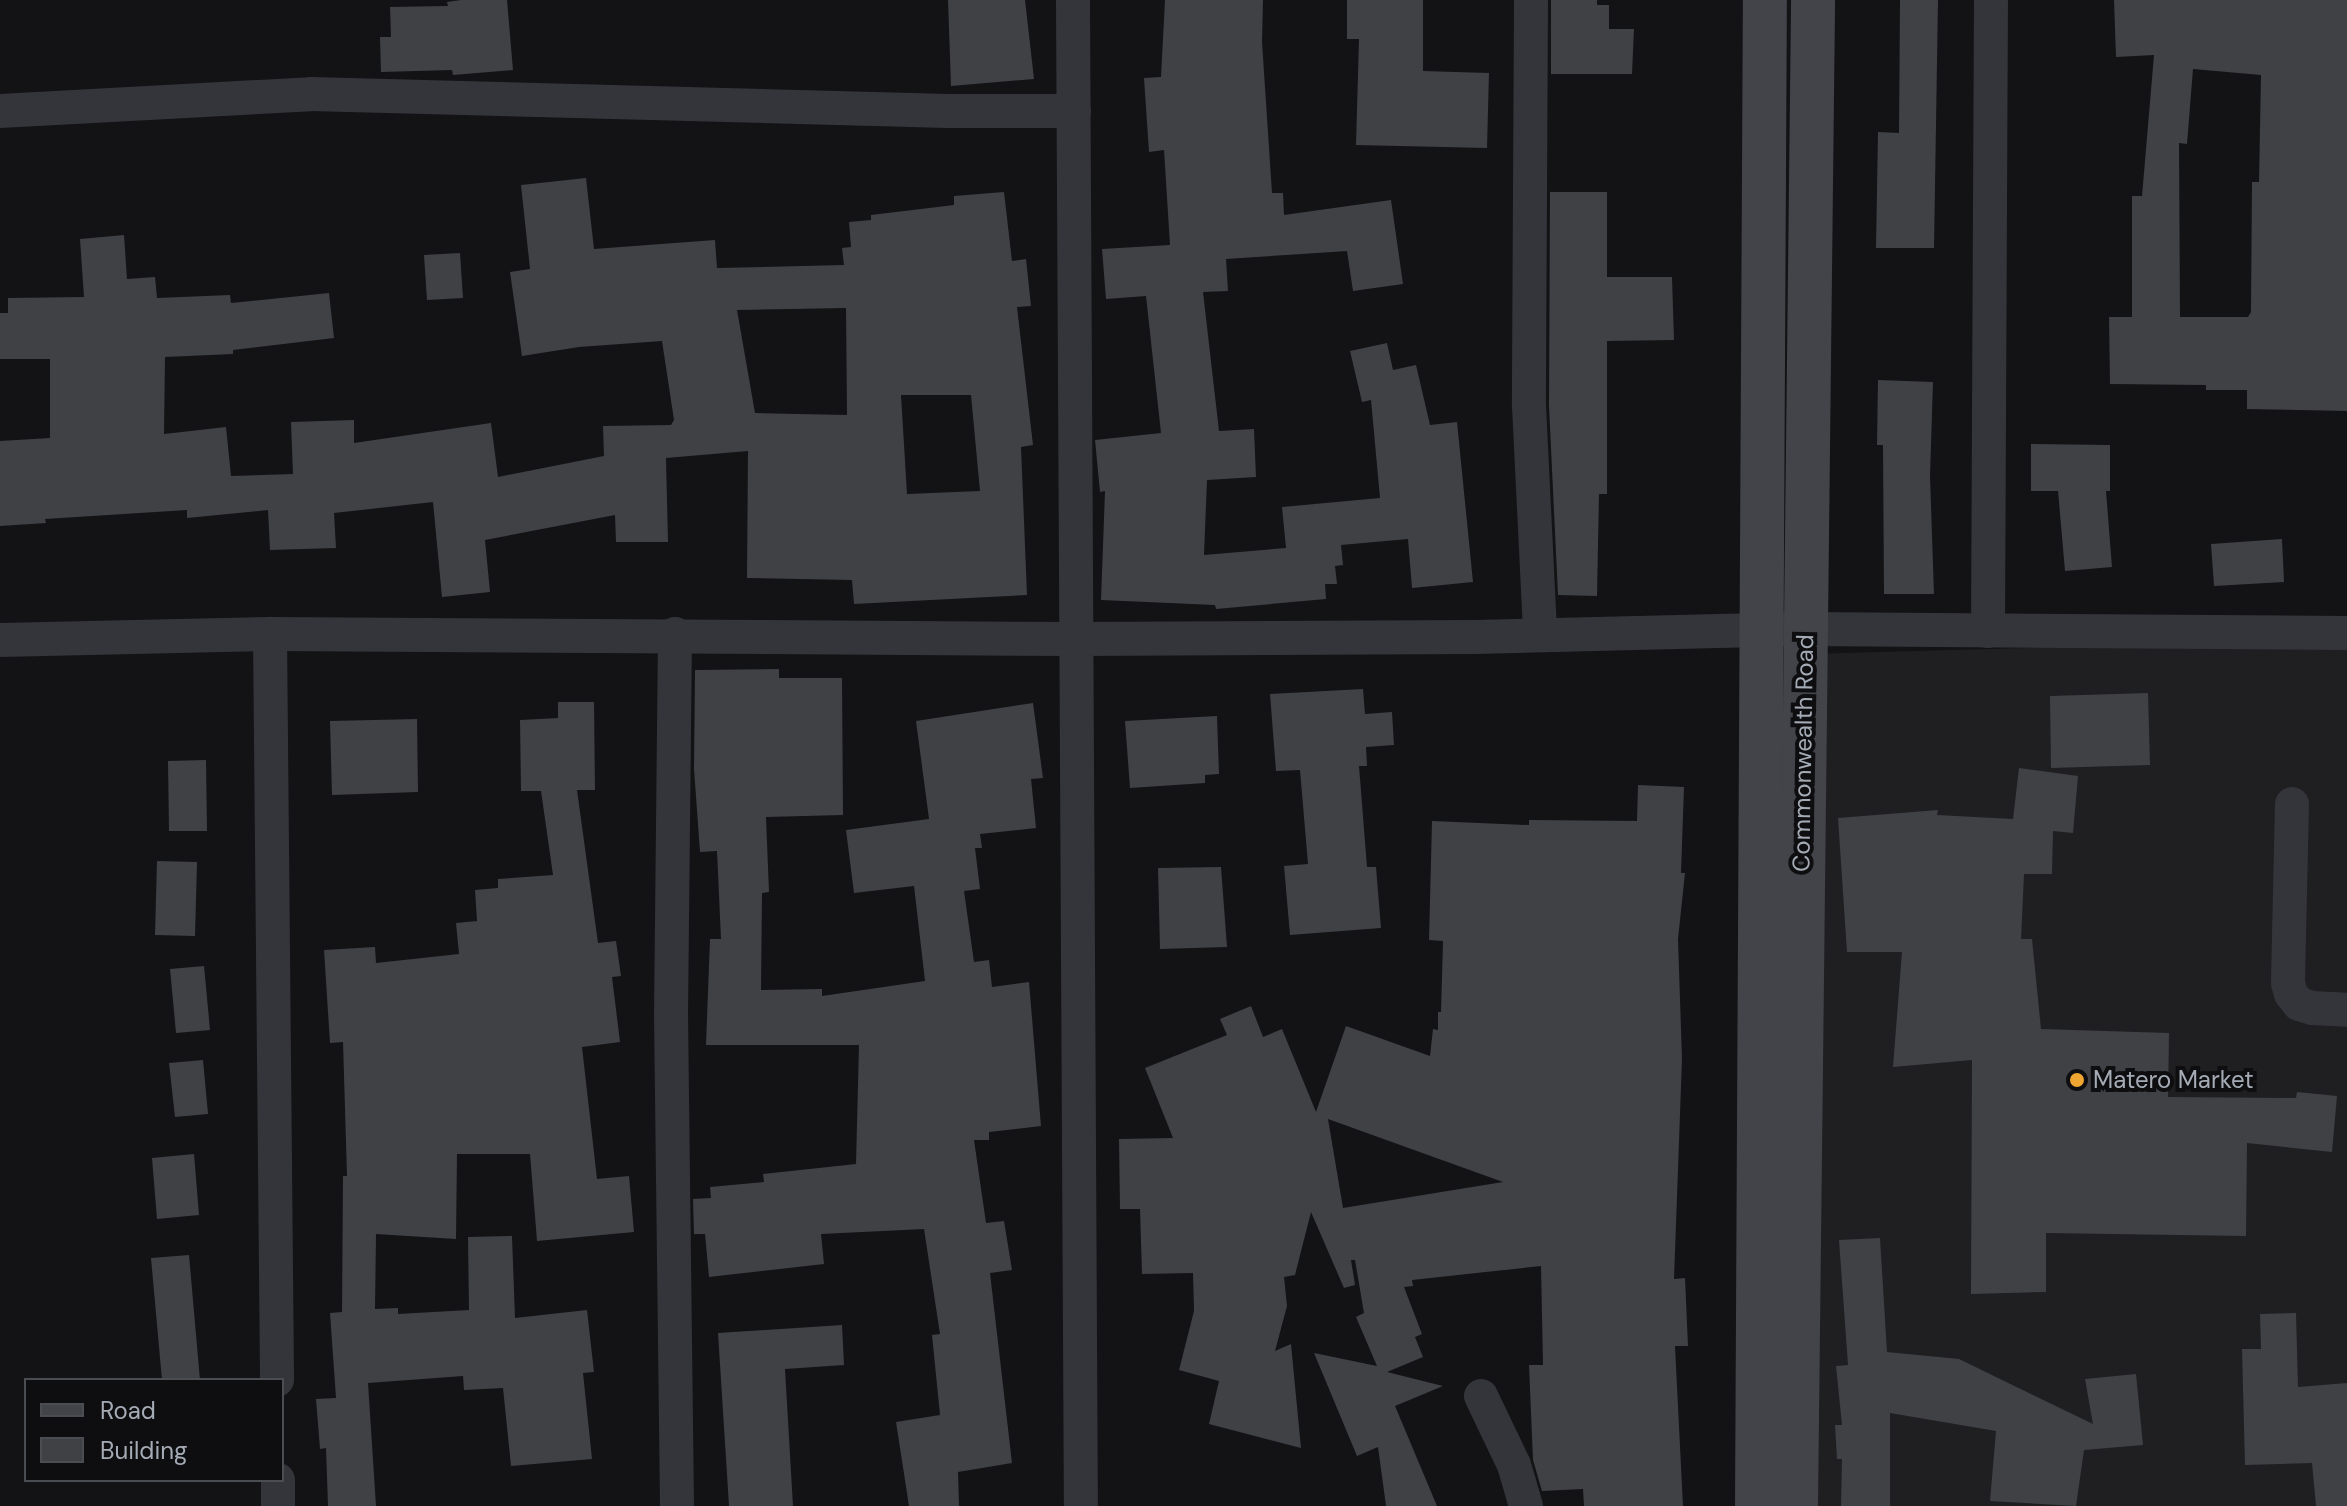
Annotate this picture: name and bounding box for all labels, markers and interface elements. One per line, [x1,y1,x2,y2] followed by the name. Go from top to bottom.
[1787,634,1819,872] street label: Commonwealth Road
[2093,1066,2254,1094] place label: Matero Market
[2068,1071,2086,1089] marker: Matero Market
[24,1378,284,1482] legend
[100,1395,156,1426] text: Road
[100,1435,187,1466] text: Building

